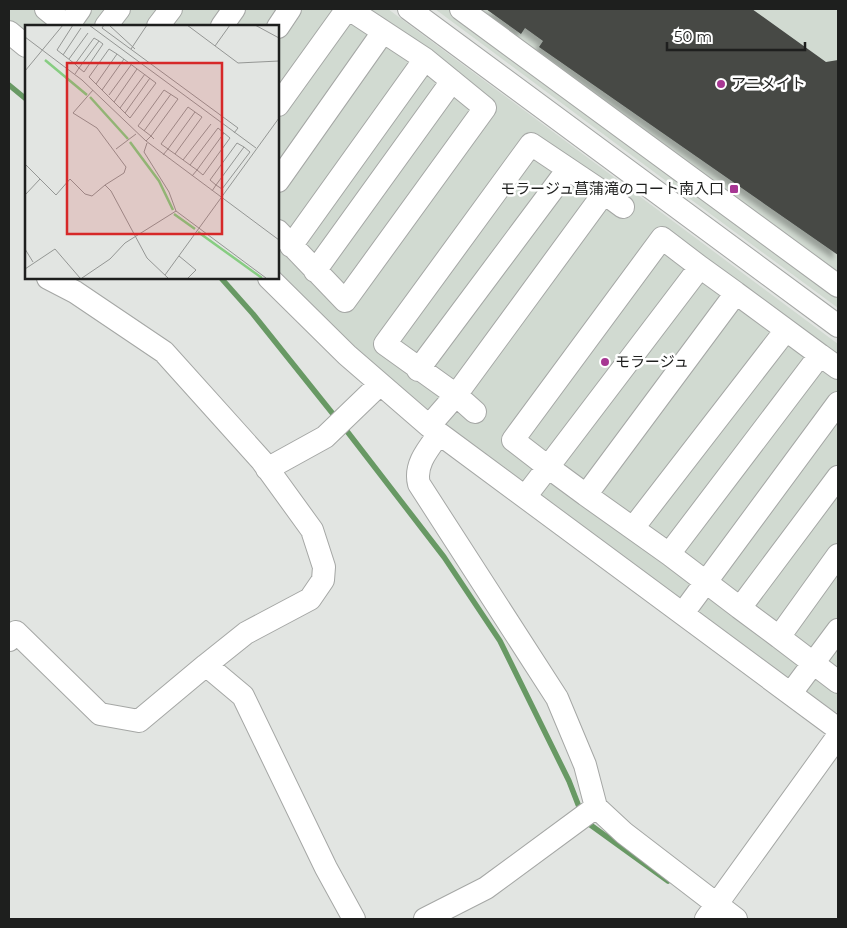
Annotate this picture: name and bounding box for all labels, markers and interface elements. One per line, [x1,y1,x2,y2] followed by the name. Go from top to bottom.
[667,20,804,52] scale bar
[25,25,279,279] inset map
[674,27,712,46] text: 50 m
[731,74,806,93] place label: アニメイト
[715,78,727,90] marker: アニメイト
[500,179,724,198] place label: モラージュ菖蒲滝のコート南入口
[728,183,740,195] marker: モラージュ菖蒲滝のコート南入口
[615,352,689,371] place label: モラージュ
[599,356,611,368] marker: モラージュ

